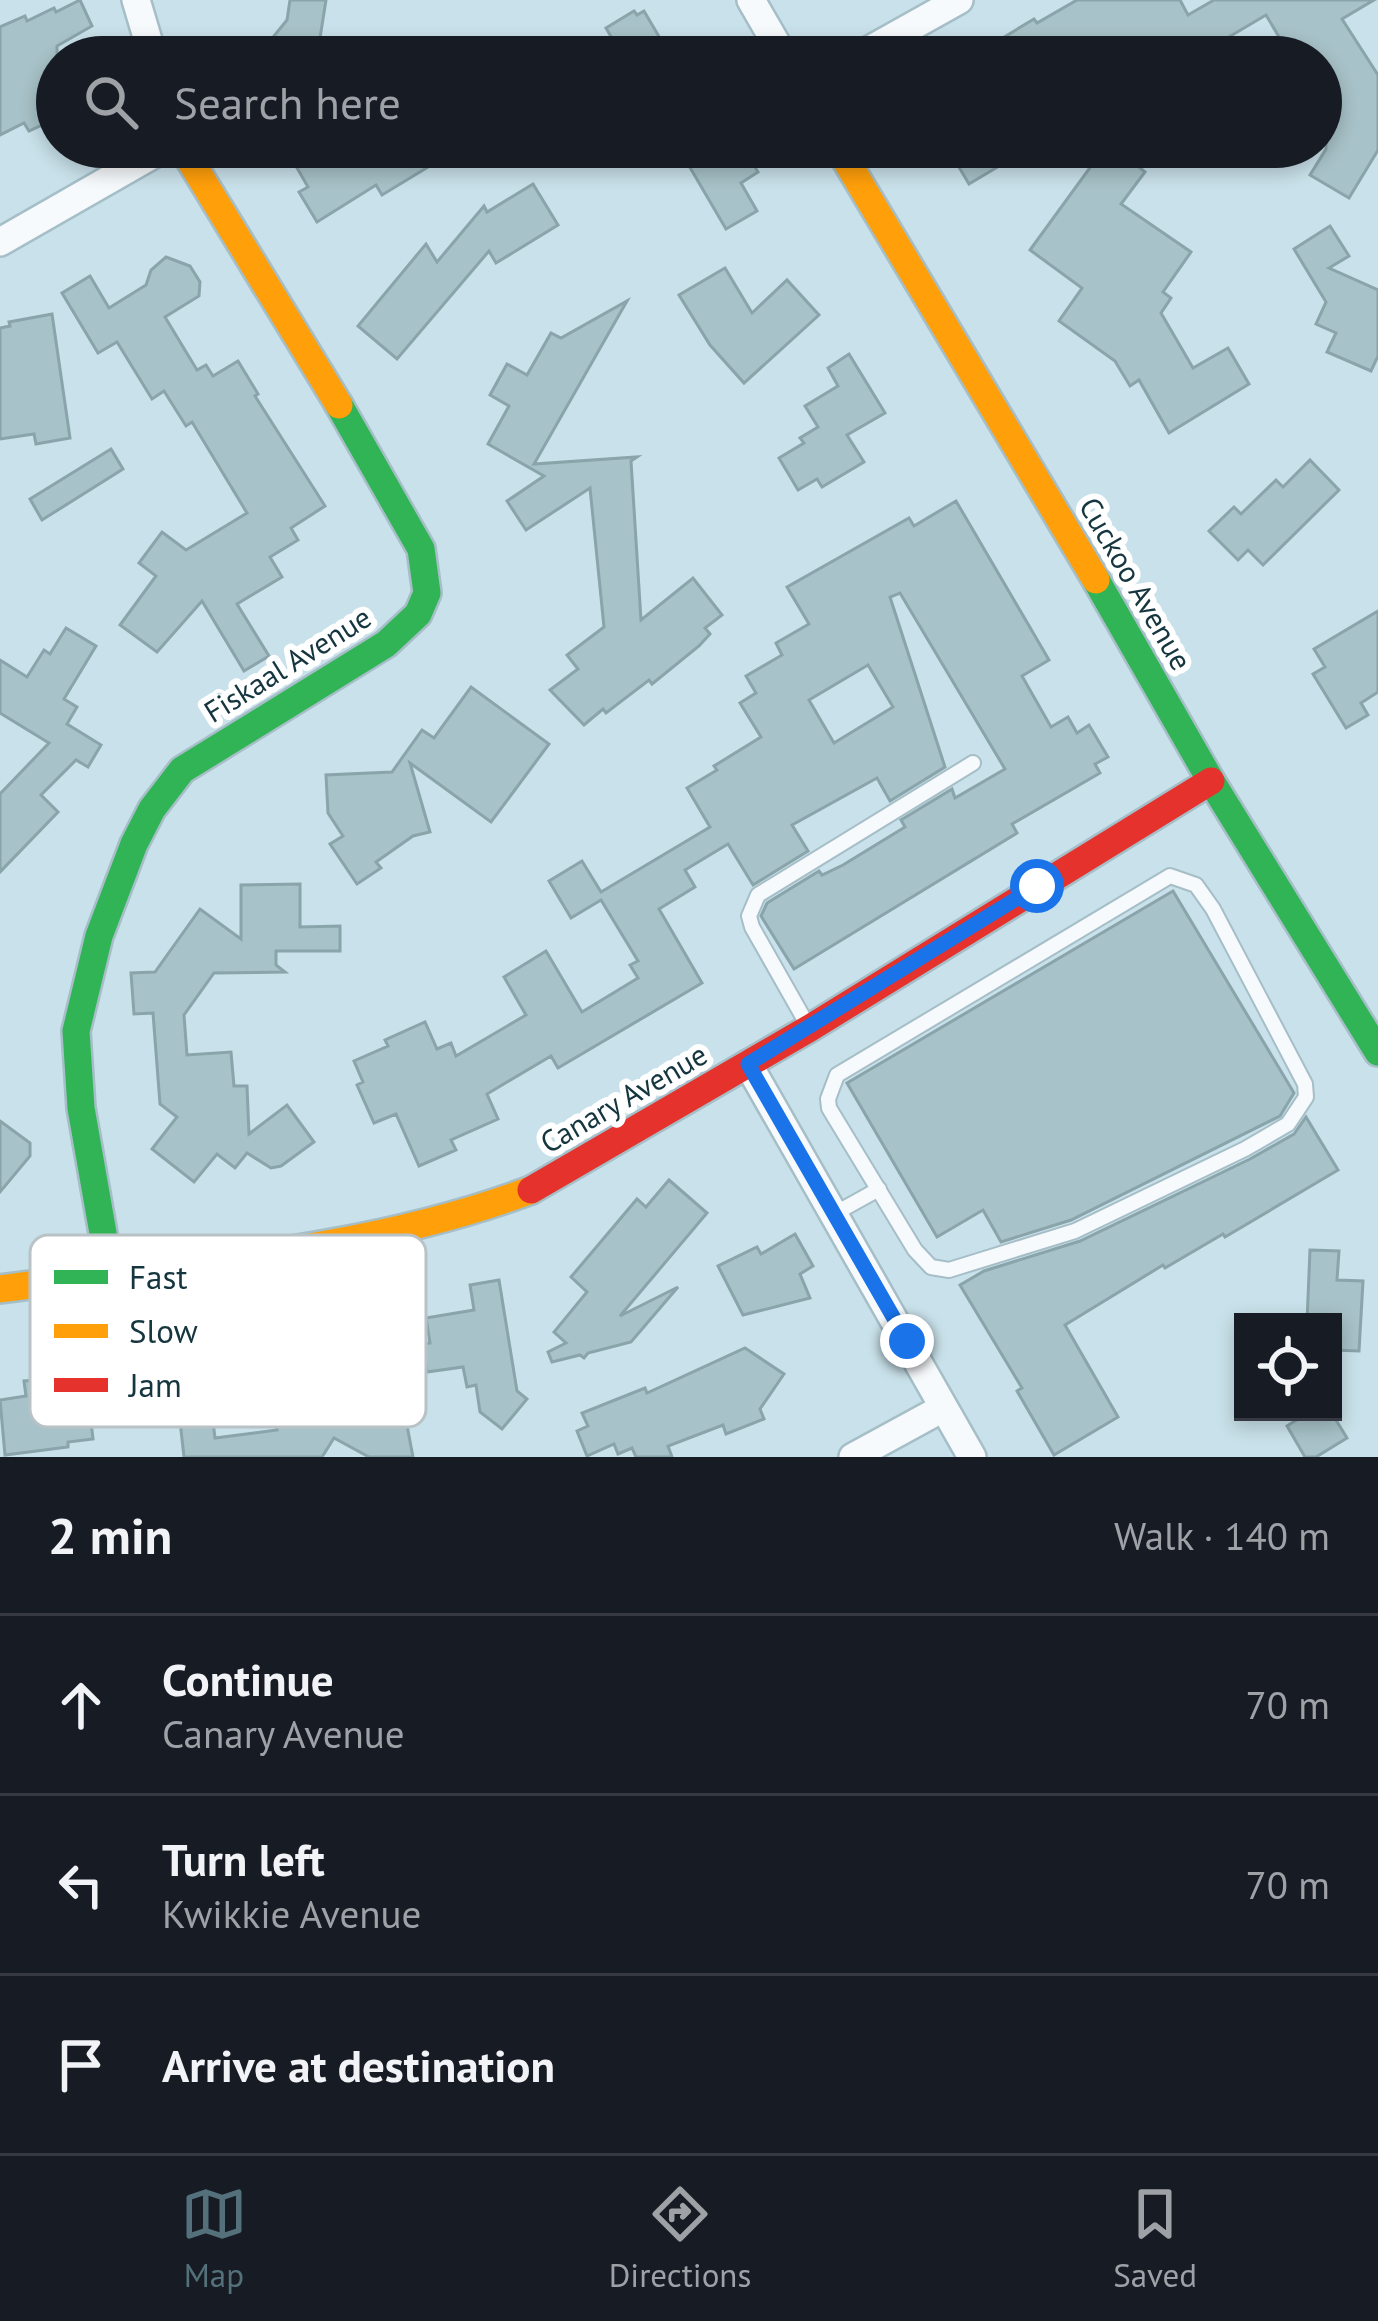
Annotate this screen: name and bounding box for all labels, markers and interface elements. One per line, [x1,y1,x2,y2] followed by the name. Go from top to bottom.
[36,36,1342,168] search box
[78,69,144,135] icon: search
[174,73,401,131] text: Search here
[1071,490,1201,677] street label: Cuckoo Avenue
[196,597,378,731] street label: Fiskaal Avenue
[1010,859,1064,913] route start
[533,1034,714,1161] street label: Canary Avenue
[30,1235,426,1427] legend
[129,1255,188,1298] text: Fast
[129,1309,198,1352] text: Slow
[1234,1313,1342,1421] map controls
[1234,1313,1342,1421] button: locate
[880,1314,934,1368] route end
[127,1363,182,1406] text: Jam
[48,1502,172,1568] text: 2 min
[1114,1510,1330,1561] text: Walk · 140 m
[162,1650,334,1708] text: Continue
[48,1672,114,1738] icon: ahead
[1245,1679,1330,1730] text: 70 m
[162,1708,405,1759] text: Canary Avenue
[162,1830,325,1888] text: Turn left
[48,1852,114,1918] icon: left
[1245,1859,1330,1910] text: 70 m
[162,1888,421,1939] text: Kwikkie Avenue
[48,2032,114,2098] icon: arrive
[162,2036,555,2094] text: Arrive at destination
[181,2181,247,2296] tab: Map
[609,2181,751,2296] tab: Directions
[1113,2181,1197,2296] tab: Saved

